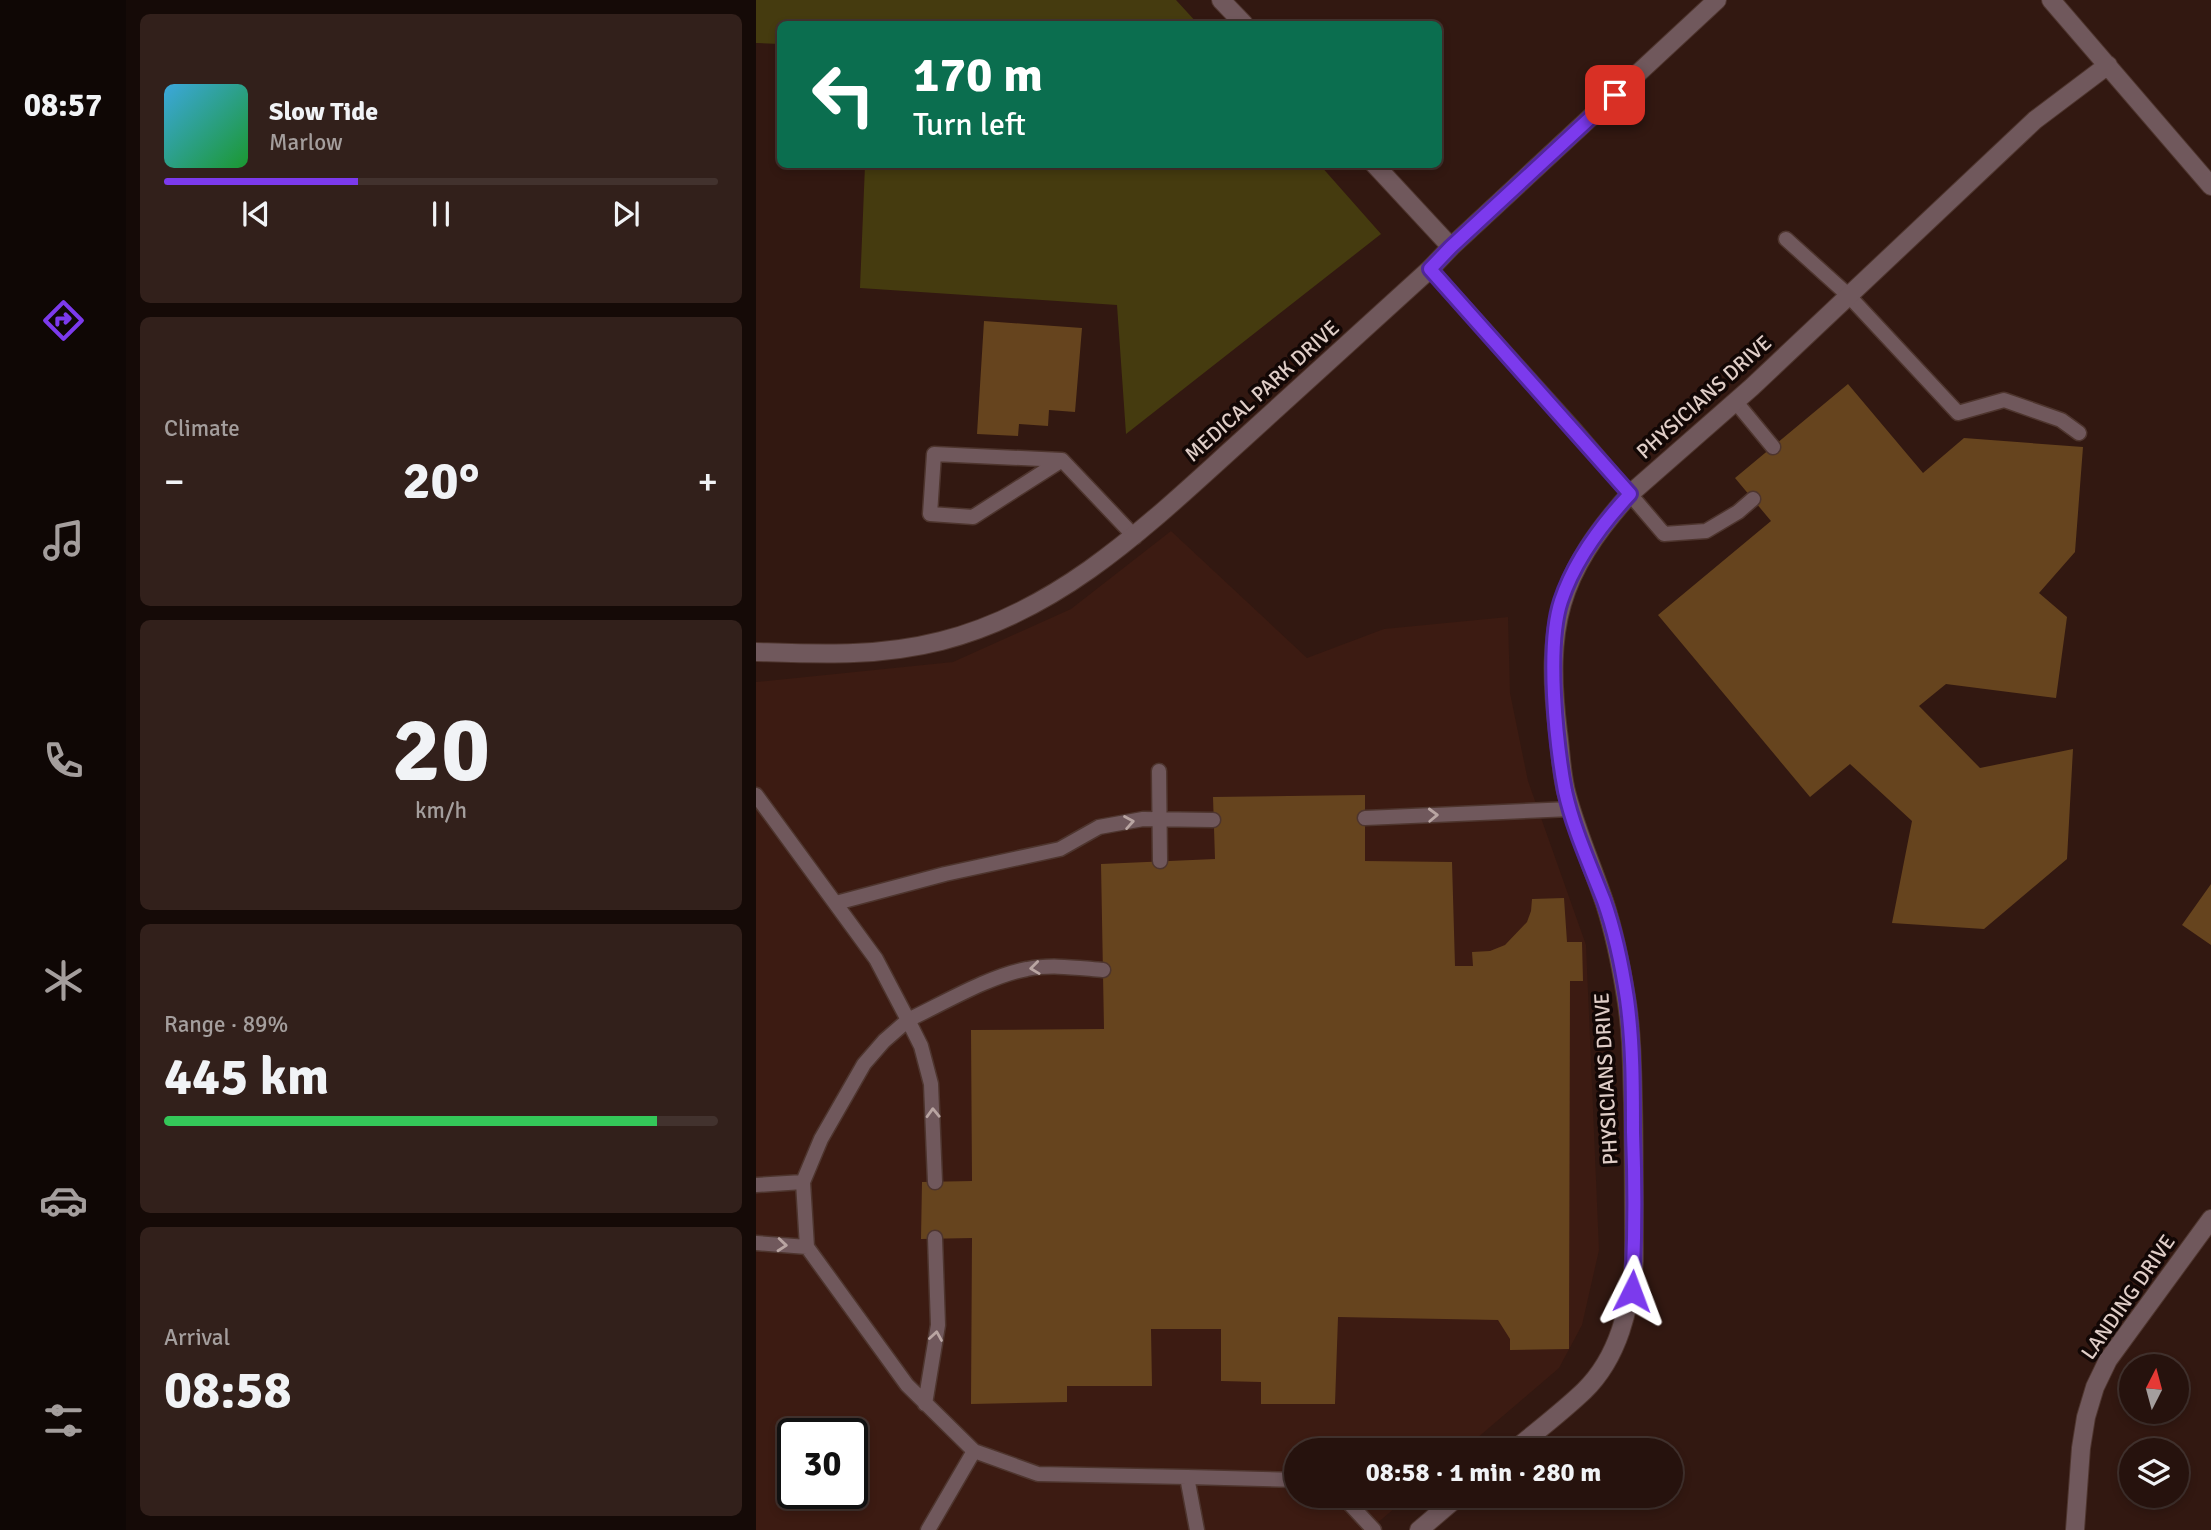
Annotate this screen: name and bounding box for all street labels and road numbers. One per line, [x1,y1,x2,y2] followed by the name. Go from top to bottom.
[1179,315,1345,467] street label: MEDICAL PARK DRIVE
[1631,330,1777,464] street label: PHYSICIANS DRIVE
[1588,992,1624,1166] street label: PHYSICIANS DRIVE
[2075,1230,2181,1364] street label: LANDING DRIVE

